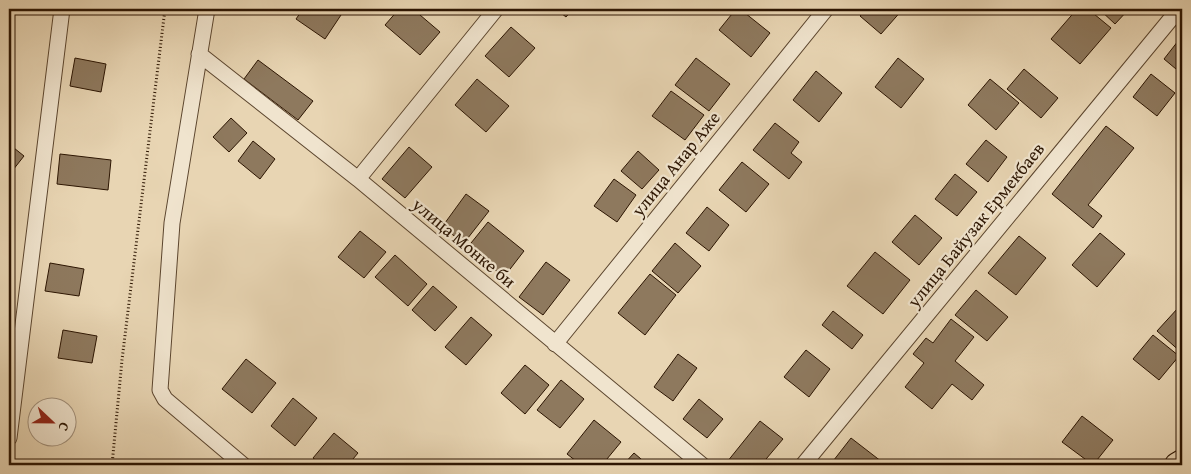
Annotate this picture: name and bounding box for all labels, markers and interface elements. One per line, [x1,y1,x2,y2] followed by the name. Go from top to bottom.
[624,105,727,223] street label: улица Анар Аже
[900,136,1051,314] street label: улица Байузак Ермекбаев
[406,190,522,294] street label: улица Монке би
[28,396,78,446] north arrow
[53,419,75,434] text: С

